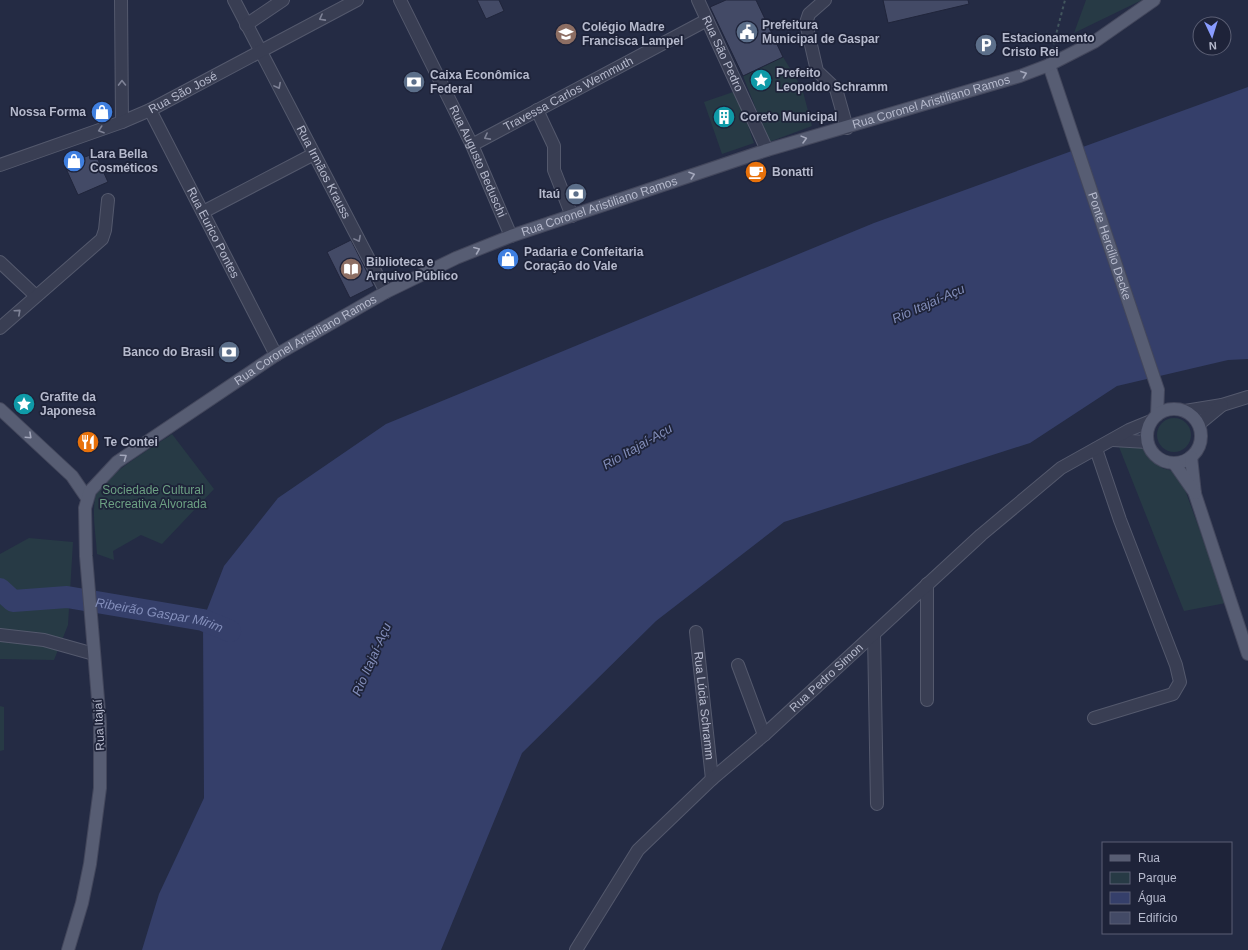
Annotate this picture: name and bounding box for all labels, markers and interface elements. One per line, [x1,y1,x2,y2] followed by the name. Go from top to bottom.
[699,13,746,94] street label: Rua São Pedro
[319,14,326,21] one-way arrow
[1192,16,1232,56] north arrow
[762,18,880,46] place label: Prefeitura Municipal de Gaspar
[734,19,760,45] public building icon: Prefeitura Municipal de Gaspar
[582,20,683,48] place label: Colégio Madre Francisca Lampel
[553,21,579,47] school or university icon: Colégio Madre Francisca Lampel
[1002,31,1095,59] place label: Estacionamento Cristo Rei
[973,32,999,58] parking icon: Estacionamento Cristo Rei
[1208,40,1217,52] text: N
[501,54,635,134] street label: Travessa Carlos Wemmuth
[776,66,888,94] place label: Prefeito Leopoldo Schramm
[748,67,774,93] place icon: Prefeito Leopoldo Schramm
[430,68,530,96] place label: Caixa Econômica Federal
[146,69,220,116] street label: Rua São José
[401,69,427,95] bank icon: Caixa Econômica Federal
[1020,71,1027,79] one-way arrow
[851,72,1012,132] street label: Rua Coronel Aristiliano Ramos
[118,80,126,86] one-way arrow
[273,82,281,90] one-way arrow
[89,99,115,125] shop icon: Nossa Forma
[446,103,509,219] street label: Rua Augusto Beduschi
[711,104,737,130] building icon: Coreto Municipal
[10,105,86,119] place label: Nossa Forma
[740,110,837,124] place label: Coreto Municipal
[294,123,354,221] street label: Rua Irmãos Krauss
[98,125,105,133] one-way arrow
[484,132,491,140] one-way arrow
[801,136,808,144] one-way arrow
[90,147,158,175] place label: Lara Bella Cosméticos
[61,148,87,174] shop icon: Lara Bella Cosméticos
[743,159,769,185] cafe icon: Bonatti
[772,165,813,179] place label: Bonatti
[688,172,695,180] one-way arrow
[519,174,679,239] street label: Rua Coronel Aristiliano Ramos
[563,181,589,207] bank icon: Itaú
[184,185,242,280] street label: Rua Eurico Pontes
[539,187,560,201] place label: Itaú
[1085,190,1134,302] street label: Ponte Hercílio Decke
[354,234,361,242] one-way arrow
[524,245,644,273] place label: Padaria e Confeitaria Coração do Vale
[473,246,480,254] one-way arrow
[495,246,521,272] shop icon: Padaria e Confeitaria Coração do Vale
[366,255,458,283] place label: Biblioteca e Arquivo Público
[338,256,364,282] library icon: Biblioteca e Arquivo Público
[890,281,967,326] water label: Rio Itajaí-Açu
[232,292,379,388] street label: Rua Coronel Aristiliano Ramos
[13,309,21,316] one-way arrow
[216,339,242,365] bank icon: Banco do Brasil
[123,345,214,359] place label: Banco do Brasil
[40,390,96,418] place label: Grafite da Japonesa
[11,391,37,417] place icon: Grafite da Japonesa
[600,420,675,472] water label: Rio Itajaí-Açu
[75,429,101,455] restaurant icon: Te Contei
[24,431,31,438] one-way arrow
[104,435,158,449] place label: Te Contei
[120,454,127,462] one-way arrow
[99,483,207,511] park label: Sociedade Cultural Recreativa Alvorada
[94,595,226,636] water label: Ribeirão Gaspar Mirim
[349,621,394,698] water label: Rio Itajaí-Açu
[787,640,866,715] street label: Rua Pedro Simon
[691,651,717,760] street label: Rua Lúcia Schramm
[91,698,107,751] street label: Rua Itajaí
[1102,842,1232,934] legend
[1138,851,1160,865] text: Rua
[1138,871,1177,885] text: Parque
[1138,890,1166,905] text: Água
[1138,911,1178,925] text: Edifício

